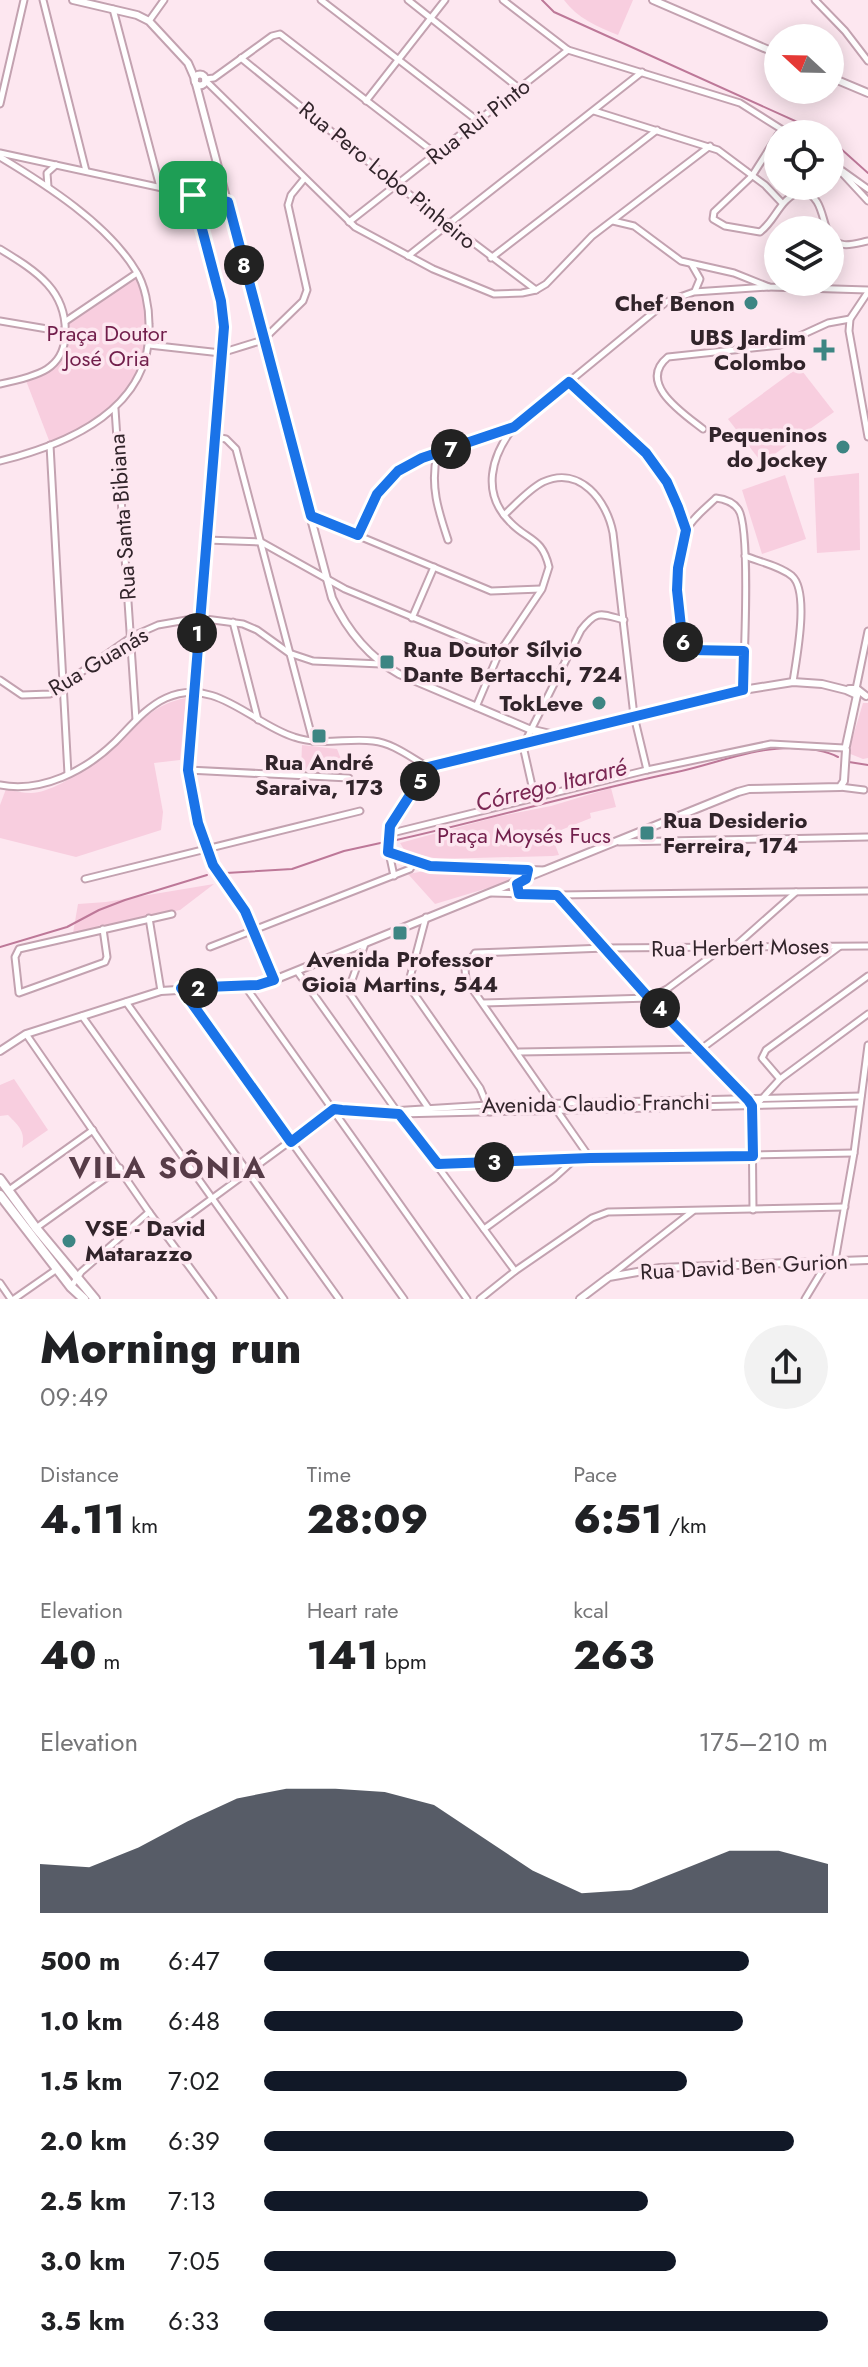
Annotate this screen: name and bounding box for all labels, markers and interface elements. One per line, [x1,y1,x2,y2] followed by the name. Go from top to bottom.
[764,24,844,104] north arrow
[764,24,844,296] map controls
[419,70,537,172] street label: Rua Rui Pinto
[293,93,483,257] street label: Rua Pero Lobo Pinheiro
[764,120,844,200] button: locate
[159,161,227,229] pin
[171,173,215,217] icon: arrive
[764,216,844,296] button: layers
[224,245,264,285] pin: 8
[237,249,251,281] text: 8
[615,287,735,319] place label: Chef Benon
[742,294,760,312] marker: Chef Benon
[47,317,168,374] park label: Praça Doutor José Oria
[690,321,806,378] place label: UBS Jardim Colombo
[813,339,835,361] marker: UBS Jardim Colombo
[708,418,828,475] place label: Pequeninos do Jockey
[431,429,471,469] pin: 7
[100,433,144,601] street label: Rua Santa Bibiana
[444,433,458,465] text: 7
[834,438,852,456] marker: Pequeninos do Jockey
[177,613,217,653] pin: 1
[191,617,203,649] text: 1
[42,619,154,703] street label: Rua Guanás
[663,622,703,662] pin: 6
[676,626,690,658] text: 6
[403,633,622,690] place label: Rua Doutor Sílvio Dante Bertacchi, 724
[378,653,396,671] marker: Rua Doutor Sílvio Dante Bertacchi, 724
[499,687,583,719] place label: TokLeve
[590,694,608,712] marker: TokLeve
[310,727,328,745] marker: Rua André Saraiva, 173
[255,746,383,803] place label: Rua André Saraiva, 173
[471,749,631,820] water label: Córrego Itararé
[400,761,440,801] pin: 5
[413,765,427,797] text: 5
[663,804,807,861] place label: Rua Desiderio Ferreira, 174
[437,819,611,851] park label: Praça Moysés Fucs
[638,824,656,842] marker: Rua Desiderio Ferreira, 174
[391,924,409,942] marker: Avenida Professor Gioia Martins, 544
[651,929,829,965] street label: Rua Herbert Moses
[302,943,498,1000] place label: Avenida Professor Gioia Martins, 544
[178,968,218,1008] pin: 2
[191,972,205,1004] text: 2
[640,988,680,1028] pin: 4
[652,992,668,1024] text: 4
[482,1085,710,1121] street label: Avenida Claudio Franchi
[474,1142,514,1182] pin: 3
[68,1146,267,1189] district label: VILA SÔNIA
[487,1146,501,1178] text: 3
[84,1212,205,1269] place label: VSE - David Matarazzo
[60,1232,78,1250] marker: VSE - David Matarazzo
[639,1245,849,1287] street label: Rua David Ben Gurion
[40,1316,302,1380] text: Morning run
[744,1325,828,1409] button: share
[40,1378,109,1416] text: 09:49
[40,1458,119,1490] text: Distance
[307,1458,351,1490] text: Time
[573,1458,617,1490] text: Pace
[40,1490,125,1548] text: 4.11
[307,1490,428,1548] text: 28:09
[573,1490,662,1548] text: 6:51
[125,1509,158,1541] text: km
[662,1509,707,1541] text: /km
[40,1594,123,1626] text: Elevation
[307,1594,398,1626] text: Heart rate
[573,1594,609,1626] text: kcal
[40,1626,97,1684] text: 40
[307,1626,378,1684] text: 141
[573,1626,654,1684] text: 263
[97,1645,120,1677] text: m
[378,1645,427,1677] text: bpm
[40,1723,138,1761] text: Elevation
[699,1723,828,1761] text: 175–210 m
[40,1942,120,1980] text: 500 m
[168,1942,220,1980] text: 6:47
[40,2002,123,2040] text: 1.0 km
[168,2002,220,2040] text: 6:48
[40,2062,123,2100] text: 1.5 km
[168,2062,220,2100] text: 7:02
[40,2122,127,2160] text: 2.0 km
[168,2122,220,2160] text: 6:39
[40,2182,126,2220] text: 2.5 km
[168,2182,215,2220] text: 7:13
[40,2242,125,2280] text: 3.0 km
[168,2242,220,2280] text: 7:05
[40,2302,125,2340] text: 3.5 km
[168,2302,219,2340] text: 6:33

